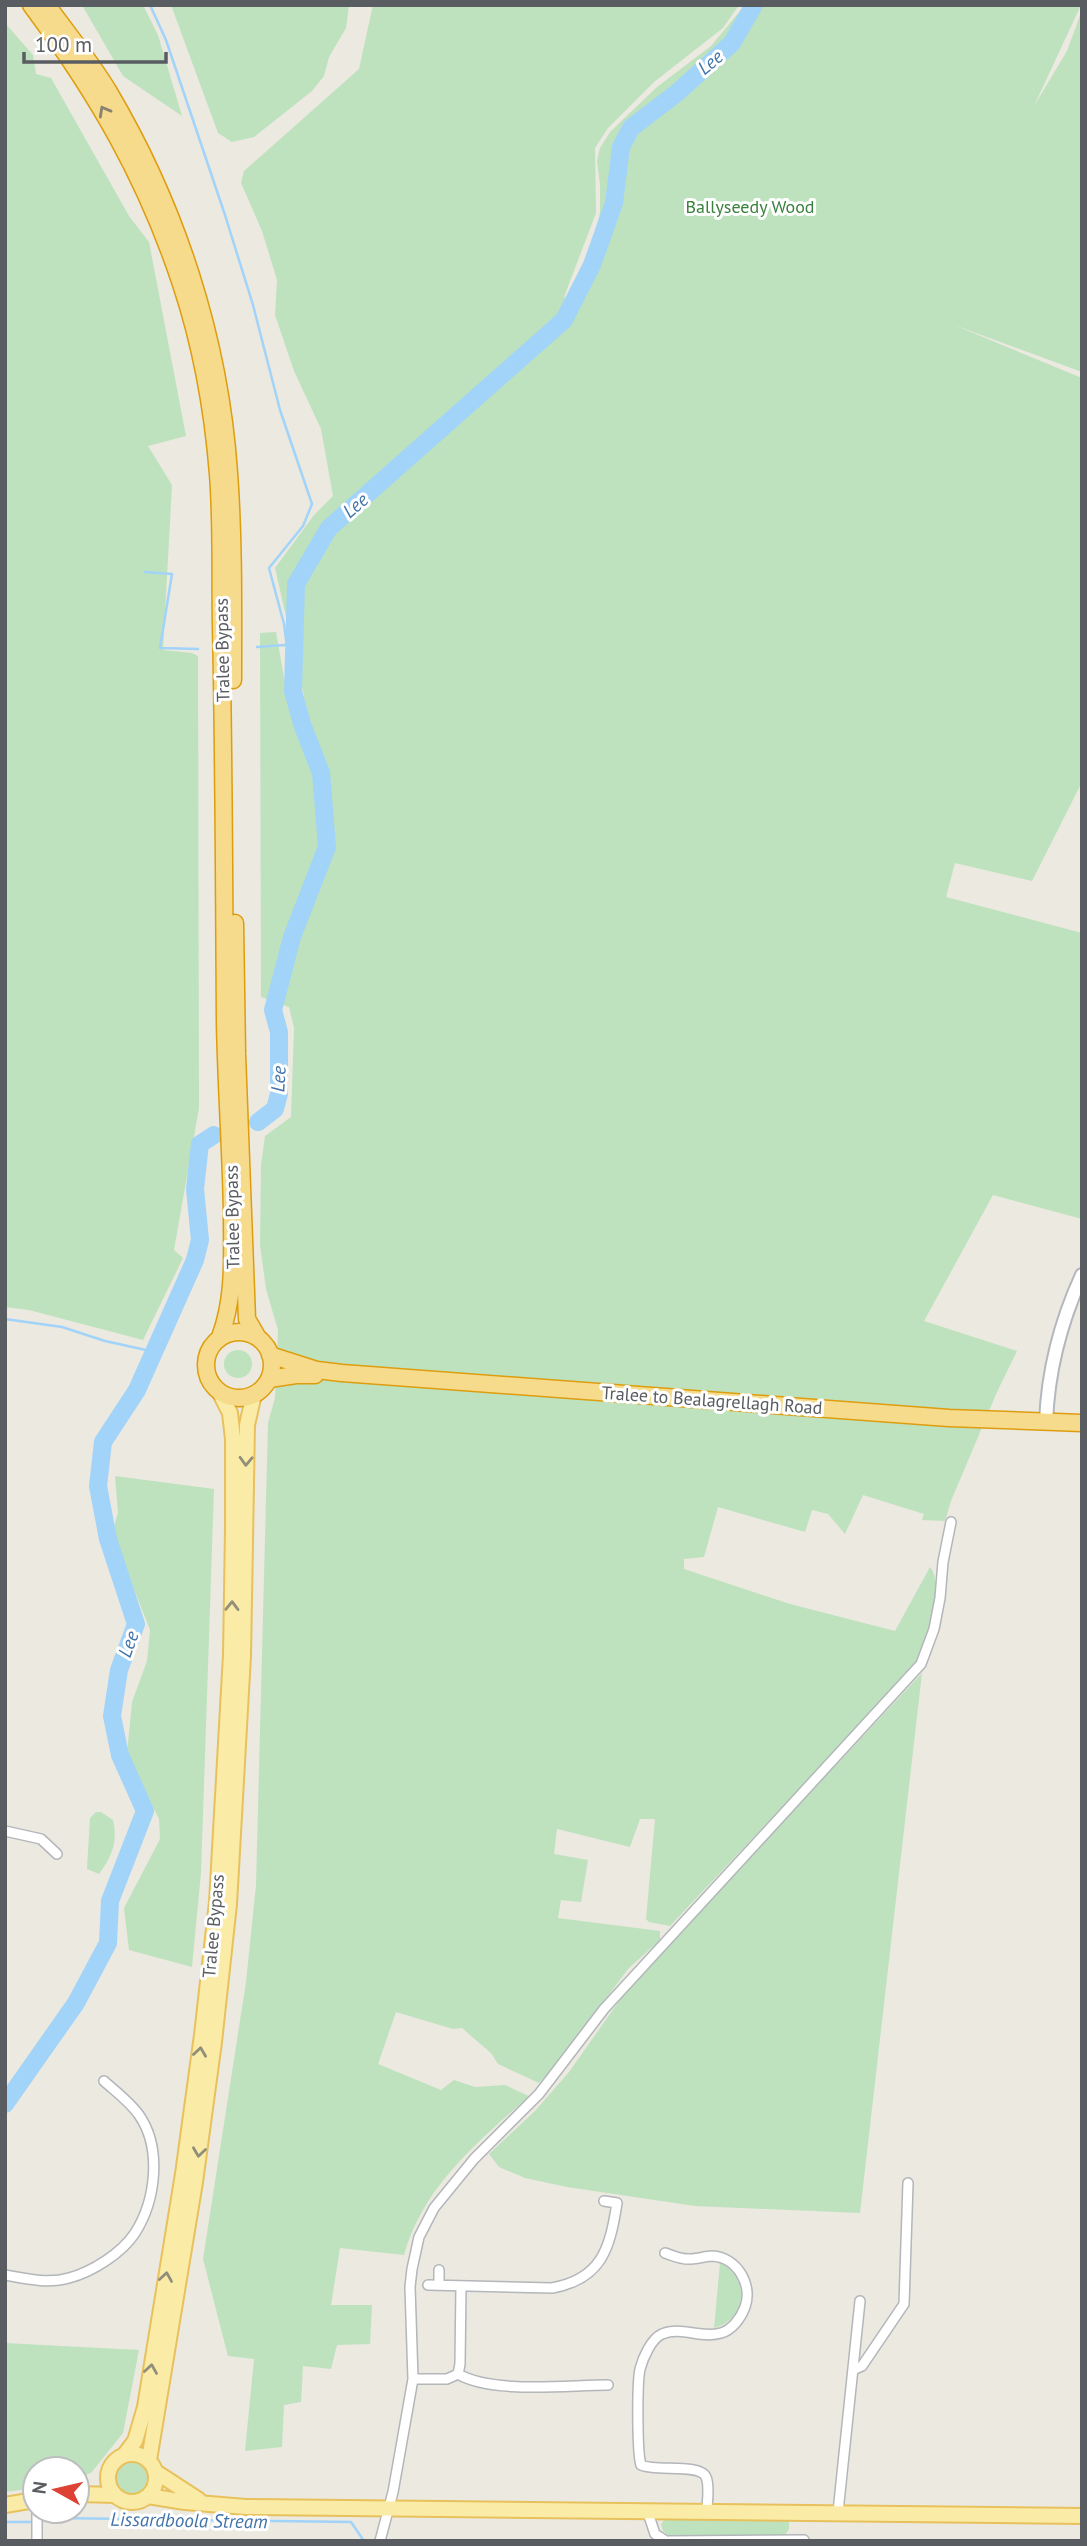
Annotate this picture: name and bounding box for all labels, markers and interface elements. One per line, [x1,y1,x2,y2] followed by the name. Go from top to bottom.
[24,21,166,65] scale bar
[35,31,92,58] text: 100 m
[692,44,728,80] water label: Lee
[99,106,112,118] one-way arrow
[685,195,815,218] park label: Ballyseedy Wood
[337,487,373,523] water label: Lee
[210,598,234,702] street label: Tralee Bypass
[265,1065,291,1093] water label: Lee
[220,1165,244,1269] street label: Tralee Bypass
[601,1381,823,1419] street label: Tralee to Bealagrellagh Road
[238,1456,253,1467] one-way arrow
[224,1600,239,1611] one-way arrow
[112,1627,144,1660] water label: Lee
[197,1873,229,1979] street label: Tralee Bypass
[192,2046,207,2058] one-way arrow
[191,2146,206,2158] one-way arrow
[158,2271,173,2283] one-way arrow
[143,2363,158,2375] one-way arrow
[21,2455,91,2525] north arrow
[26,2480,52,2495] text: N
[110,2507,268,2533] water label: Lissardboola Stream

